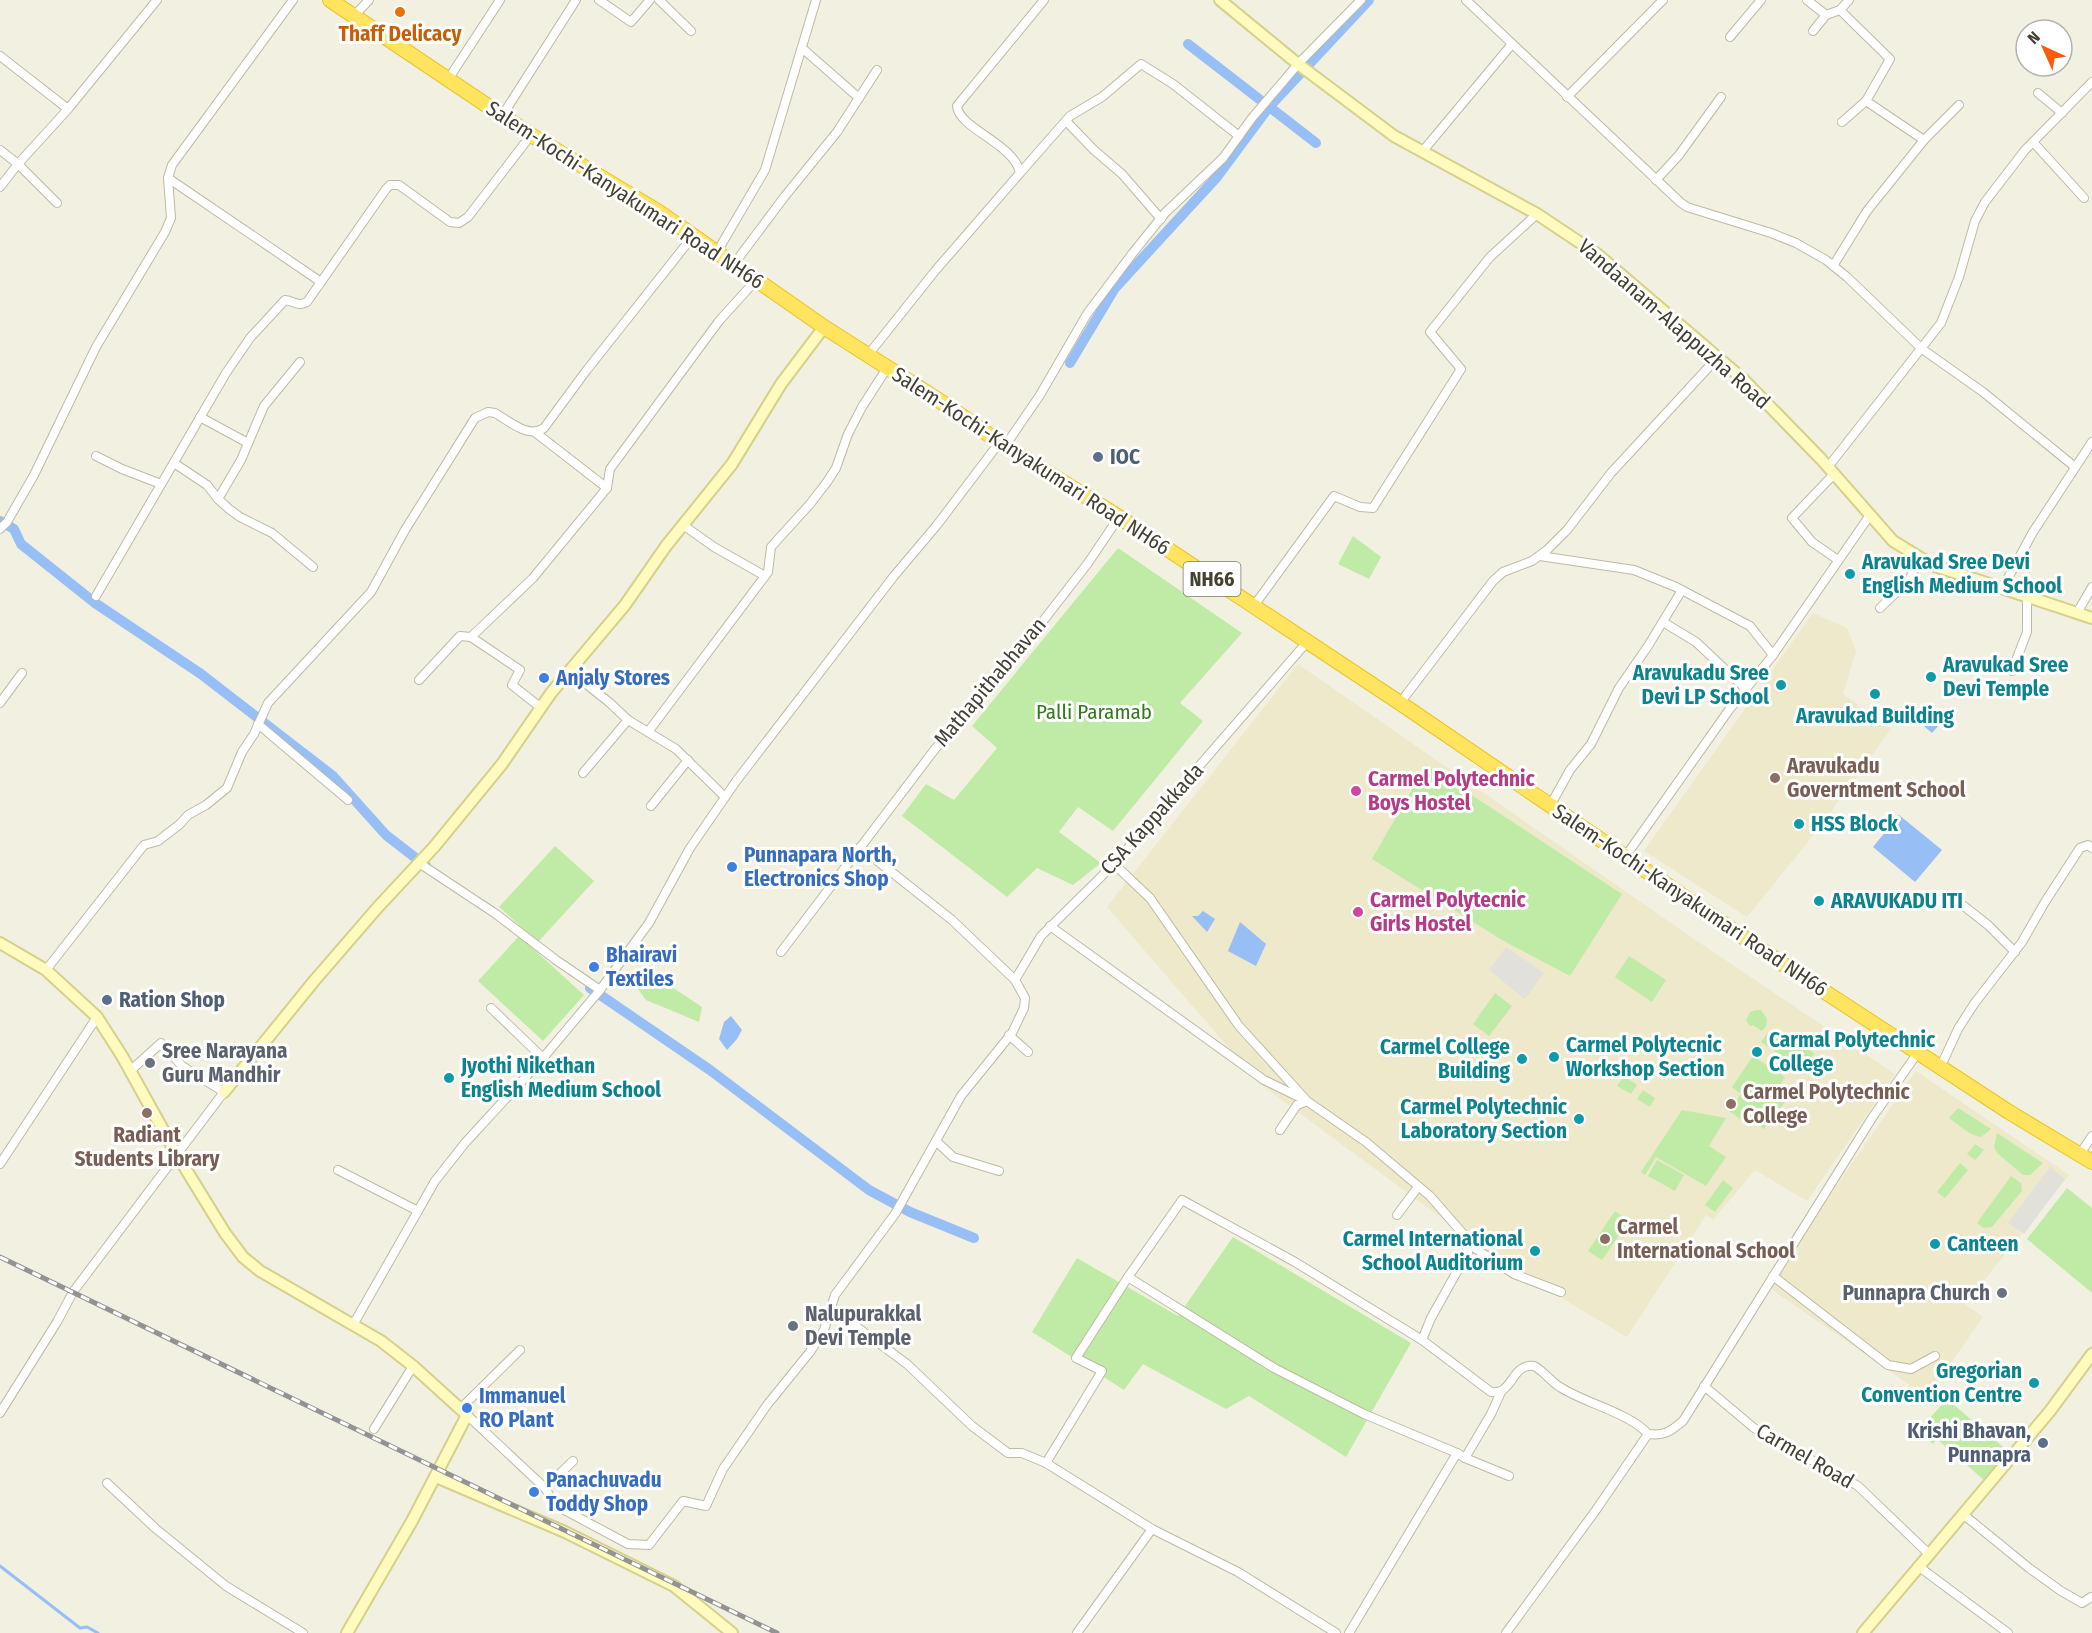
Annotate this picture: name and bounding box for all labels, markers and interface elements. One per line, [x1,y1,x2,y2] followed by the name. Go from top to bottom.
[393,5,407,19] marker: Thaff Delicacy
[2014,18,2074,78] north arrow
[339,21,462,47] place label: Thaff Delicacy
[2024,28,2044,48] text: N
[481,95,769,295] street label: Salem-Kochi-Kanyakumari Road NH66
[1573,233,1775,415] street label: Vandaanam-Alappuzha Road
[887,361,1175,561] street label: Salem-Kochi-Kanyakumari Road NH66
[1110,444,1140,470] place label: IOC
[1091,450,1105,464] marker: IOC
[1861,549,2062,599] place label: Aravukad Sree Devi English Medium School
[1184,562,1240,596] road number: NH66
[1843,567,1857,581] marker: Aravukad Sree Devi English Medium School
[928,612,1052,752] street label: Mathapithabhavan
[1942,652,2069,702] place label: Aravukad Sree Devi Temple
[1632,660,1769,710] place label: Aravukadu Sree Devi LP School
[555,665,670,691] place label: Anjaly Stores
[1924,670,1938,684] marker: Aravukad Sree Devi Temple
[537,671,551,685] marker: Anjaly Stores
[1774,678,1788,692] marker: Aravukadu Sree Devi LP School
[1868,687,1882,701] marker: Aravukad Building
[1036,699,1152,725] park label: Palli Paramab
[1795,703,1955,729] place label: Aravukad Building
[1786,753,1966,803] place label: Aravukadu Governtment School
[1095,758,1209,880] street label: CSA Kappakkada
[1368,766,1535,816] place label: Carmel Polytechnic Boys Hostel
[1768,771,1782,785] marker: Aravukadu Governtment School
[1349,784,1363,798] marker: Carmel Polytechnic Boys Hostel
[1548,798,1832,1002] street label: Salem-Kochi-Kanyakumari Road NH66
[1811,811,1898,837] place label: HSS Block
[1792,817,1806,831] marker: HSS Block
[744,842,897,892] place label: Punnapara North, Electronics Shop
[725,860,739,874] marker: Punnapara North, Electronics Shop
[1370,887,1526,937] place label: Carmel Polytecnic Girls Hostel
[1830,888,1963,914] place label: ARAVUKADU ITI
[1812,894,1826,908] marker: ARAVUKADU ITI
[1351,905,1365,919] marker: Carmel Polytecnic Girls Hostel
[606,942,677,992] place label: Bhairavi Textiles
[587,960,601,974] marker: Bhairavi Textiles
[119,987,225,1013] place label: Ration Shop
[100,993,114,1007] marker: Ration Shop
[1769,1027,1936,1077] place label: Carmal Polytechnic College
[1566,1032,1724,1082] place label: Carmel Polytecnic Workshop Section
[1380,1034,1511,1084] place label: Carmel College Building
[162,1038,287,1088] place label: Sree Narayana Guru Mandhir
[1750,1045,1764,1059] marker: Carmal Polytechnic College
[1547,1050,1561,1064] marker: Carmel Polytecnic Workshop Section
[1515,1052,1529,1066] marker: Carmel College Building
[460,1053,661,1103] place label: Jyothi Nikethan English Medium School
[143,1056,157,1070] marker: Sree Narayana Guru Mandhir
[442,1071,456,1085] marker: Jyothi Nikethan English Medium School
[1743,1079,1910,1129] place label: Carmel Polytechnic College
[1400,1094,1568,1144] place label: Carmel Polytechnic Laboratory Section
[1724,1097,1738,1111] marker: Carmel Polytechnic College
[140,1106,154,1120] marker: Radiant Students Library
[1572,1112,1586,1126] marker: Carmel Polytechnic Laboratory Section
[74,1122,221,1172] place label: Radiant Students Library
[1617,1214,1795,1264] place label: Carmel International School
[1343,1226,1523,1276] place label: Carmel International School Auditorium
[1947,1231,2019,1257] place label: Canteen
[1598,1232,1612,1246] marker: Carmel International School
[1928,1237,1942,1251] marker: Canteen
[1528,1244,1542,1258] marker: Carmel International School Auditorium
[1842,1280,1990,1306] place label: Punnapra Church
[1995,1286,2009,1300] marker: Punnapra Church
[805,1301,922,1351] place label: Nalupurakkal Devi Temple
[786,1319,800,1333] marker: Nalupurakkal Devi Temple
[1861,1358,2022,1408] place label: Gregorian Convention Centre
[2027,1376,2041,1390] marker: Gregorian Convention Centre
[479,1383,566,1433] place label: Immanuel RO Plant
[460,1401,474,1415] marker: Immanuel RO Plant
[1751,1418,1859,1494] street label: Carmel Road
[1907,1418,2031,1468] place label: Krishi Bhavan, Punnapra
[2036,1436,2050,1450] marker: Krishi Bhavan, Punnapra
[546,1467,662,1517] place label: Panachuvadu Toddy Shop
[527,1485,541,1499] marker: Panachuvadu Toddy Shop

